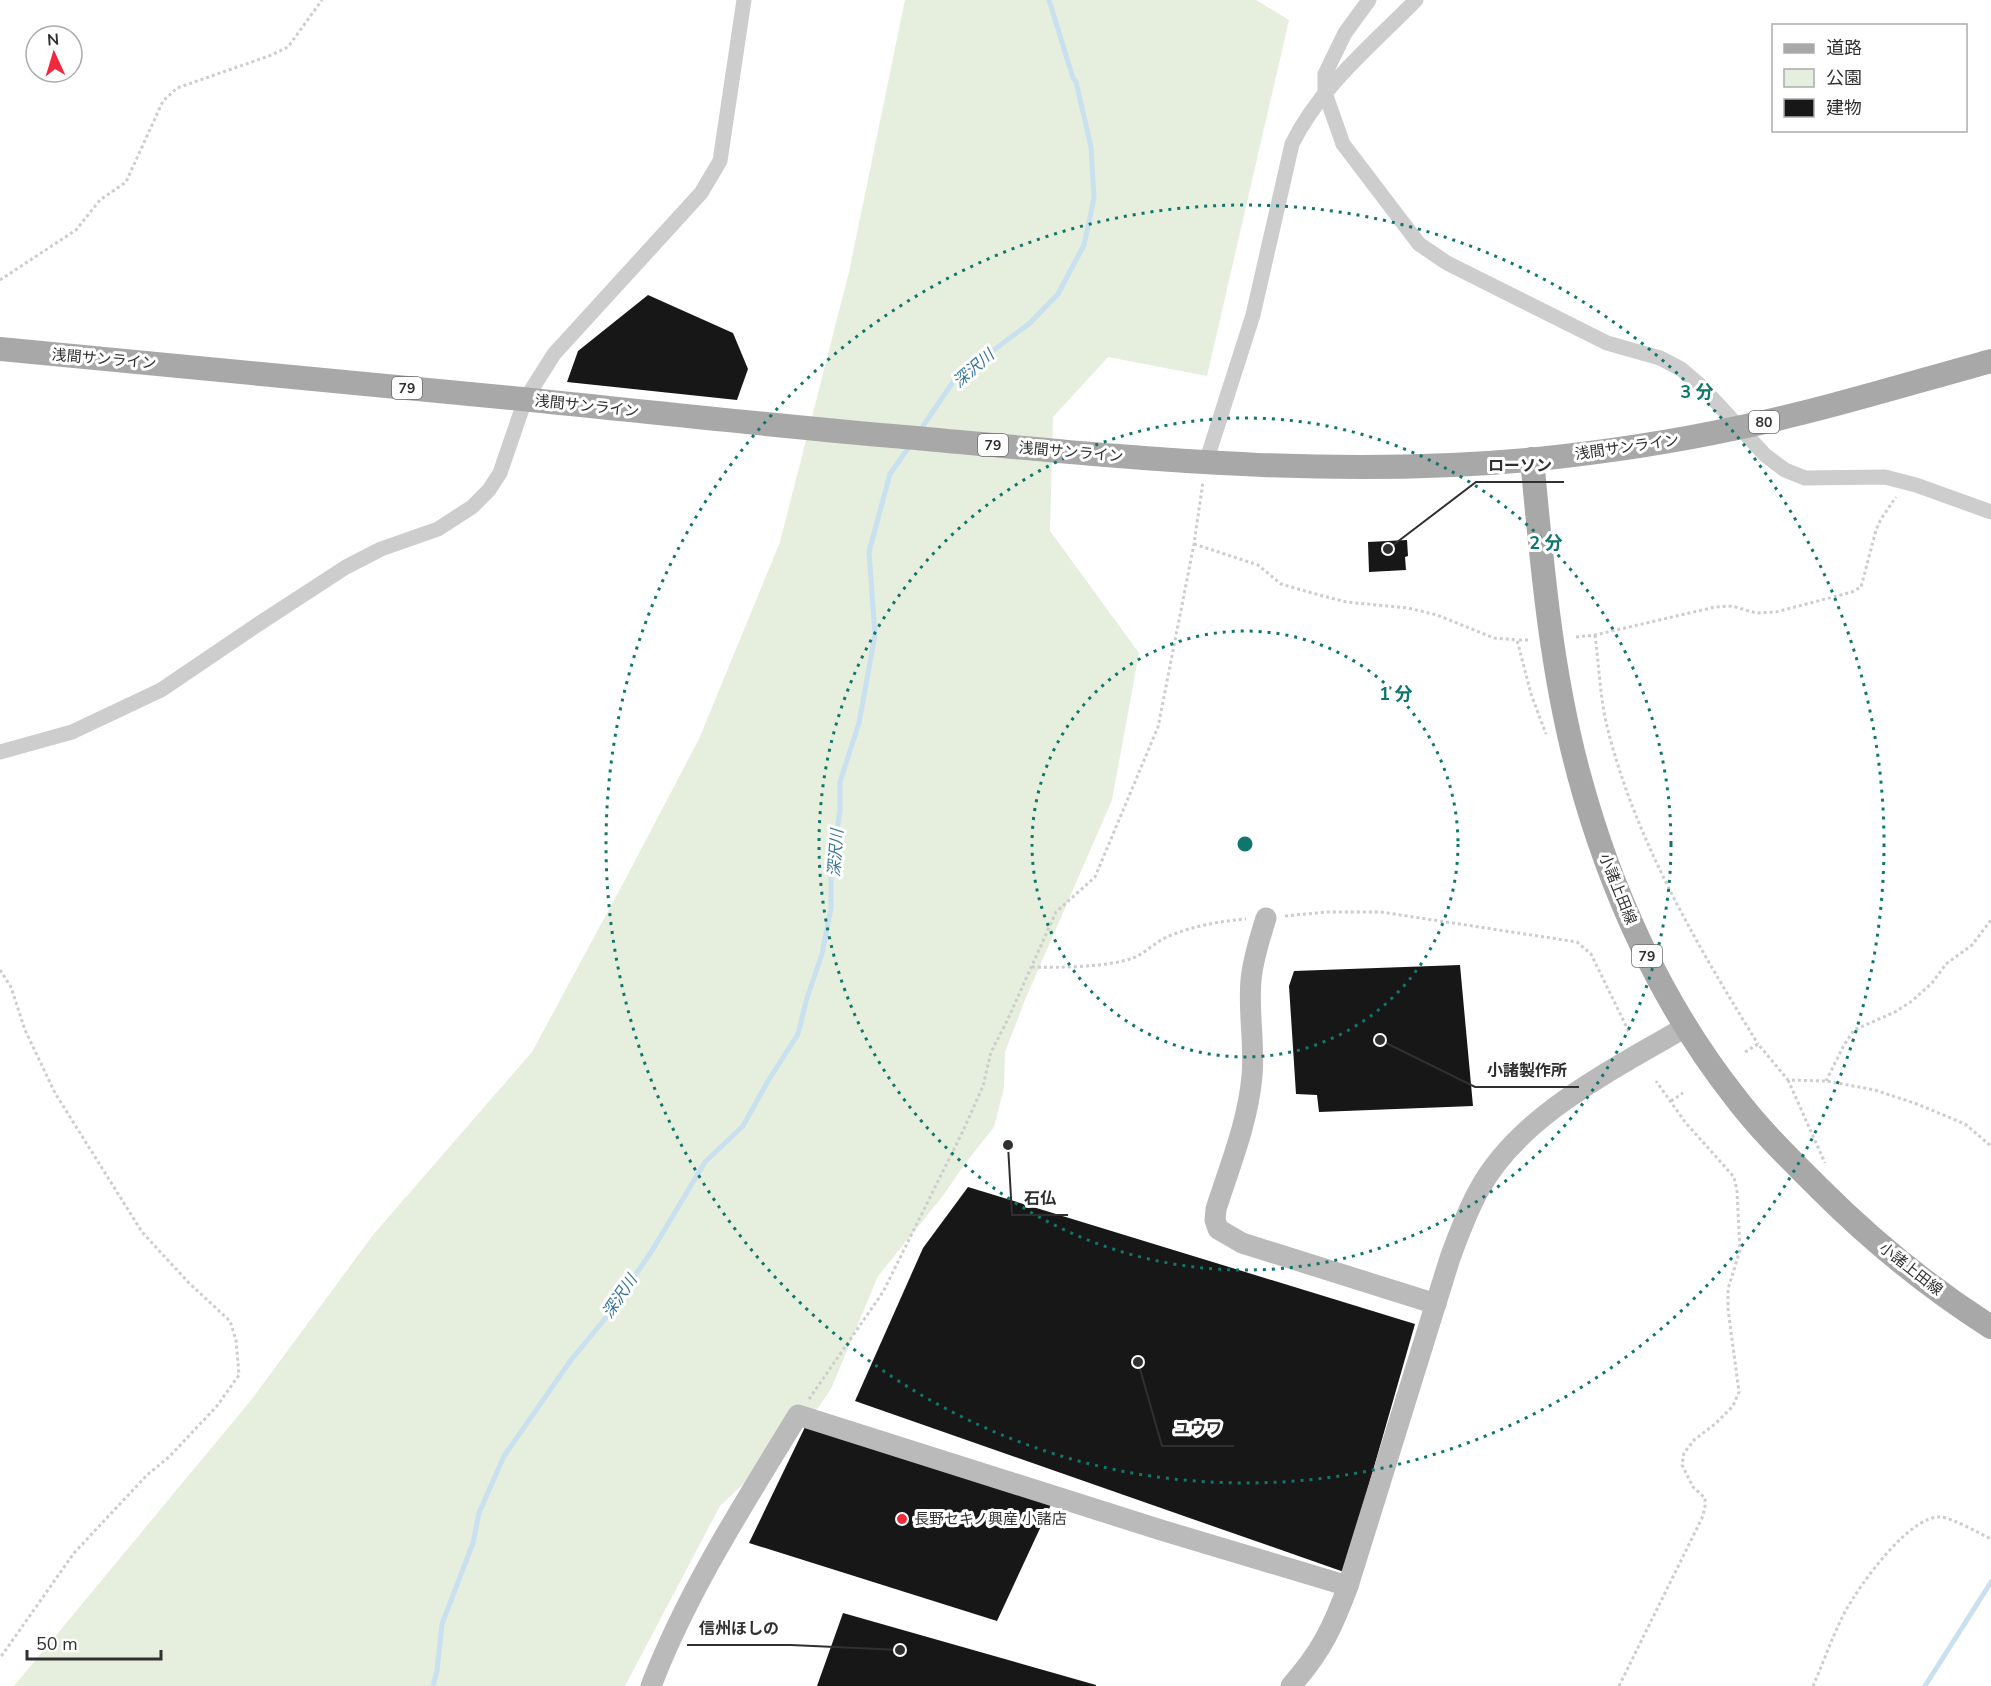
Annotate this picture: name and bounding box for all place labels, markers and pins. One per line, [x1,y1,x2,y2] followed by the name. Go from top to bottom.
[1476,448,1564,482] callout: ローソン
[1235,834,1255,854] centre of rings
[1475,1053,1579,1087] callout: 小諸製作所
[1012,1181,1068,1215] callout: 石仏
[1162,1412,1234,1446] callout: ユウワ
[914,1509,1067,1529] place label: 長野セキノ興産 小諸店
[895,1512,909,1526] marker: 長野セキノ興産 小諸店
[687,1611,791,1645] callout: 信州ほしの

